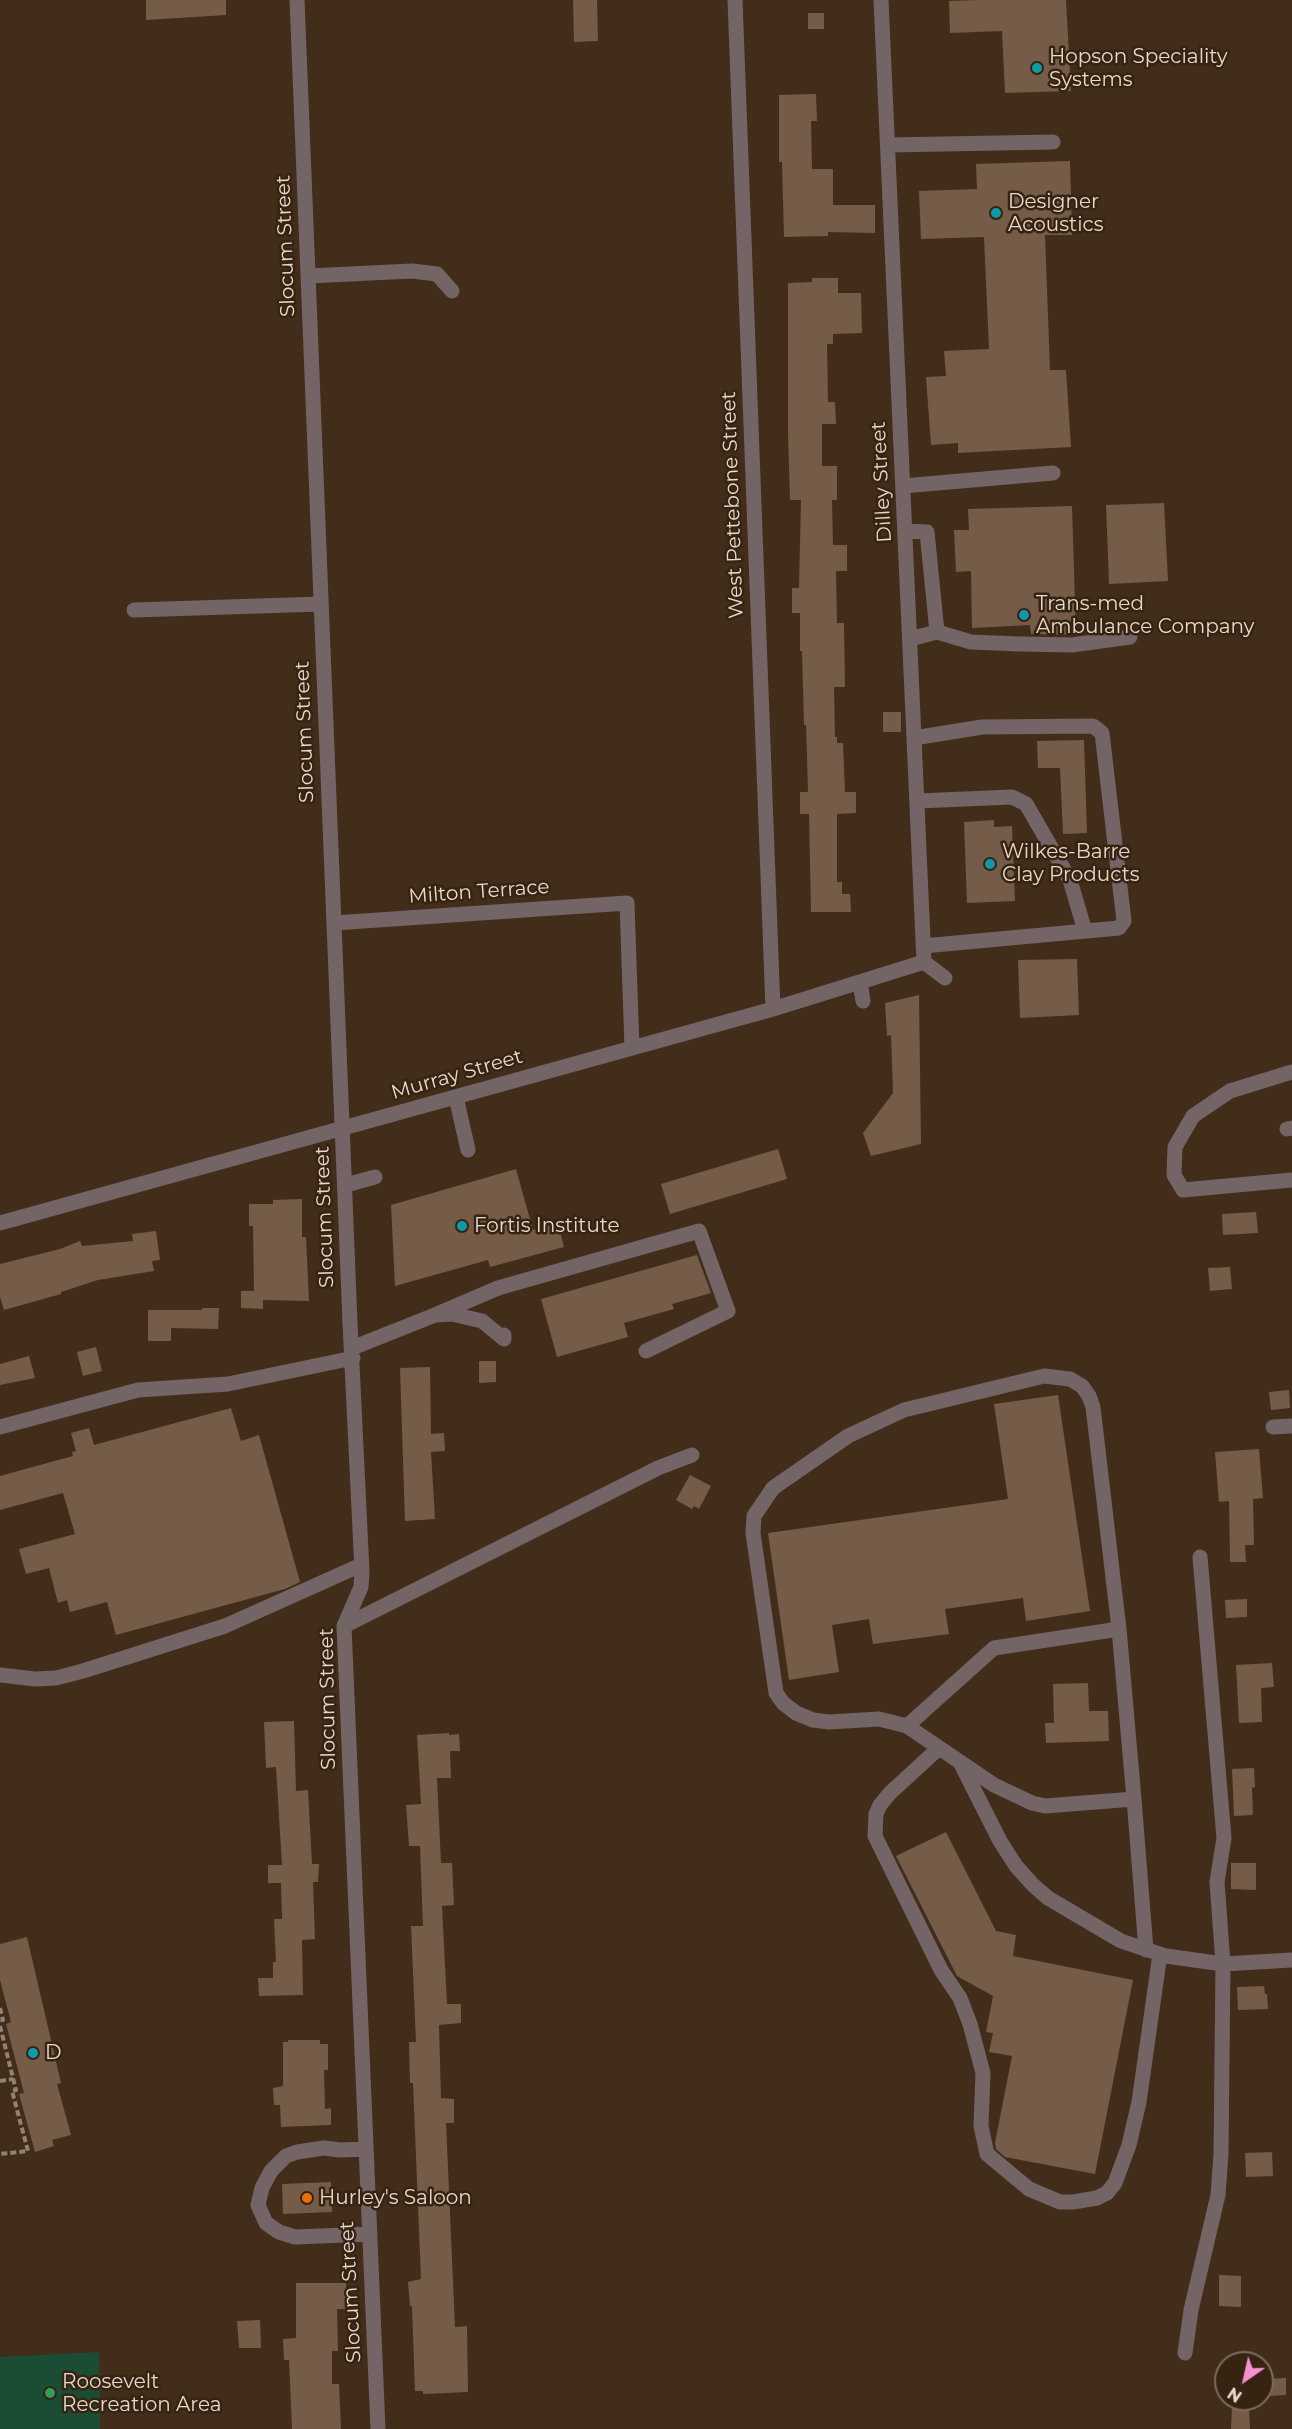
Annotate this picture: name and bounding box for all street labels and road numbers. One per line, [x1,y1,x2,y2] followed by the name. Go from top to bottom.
[272,175,300,317] street label: Slocum Street
[717,391,749,619] street label: West Pettebone Street
[867,421,897,543] street label: Dilley Street
[291,661,319,803] street label: Slocum Street
[408,875,550,909] street label: Milton Terrace
[389,1045,525,1105] street label: Murray Street
[311,1146,339,1288] street label: Slocum Street
[315,1628,341,1770] street label: Slocum Street
[335,2221,367,2363] street label: Slocum Street

